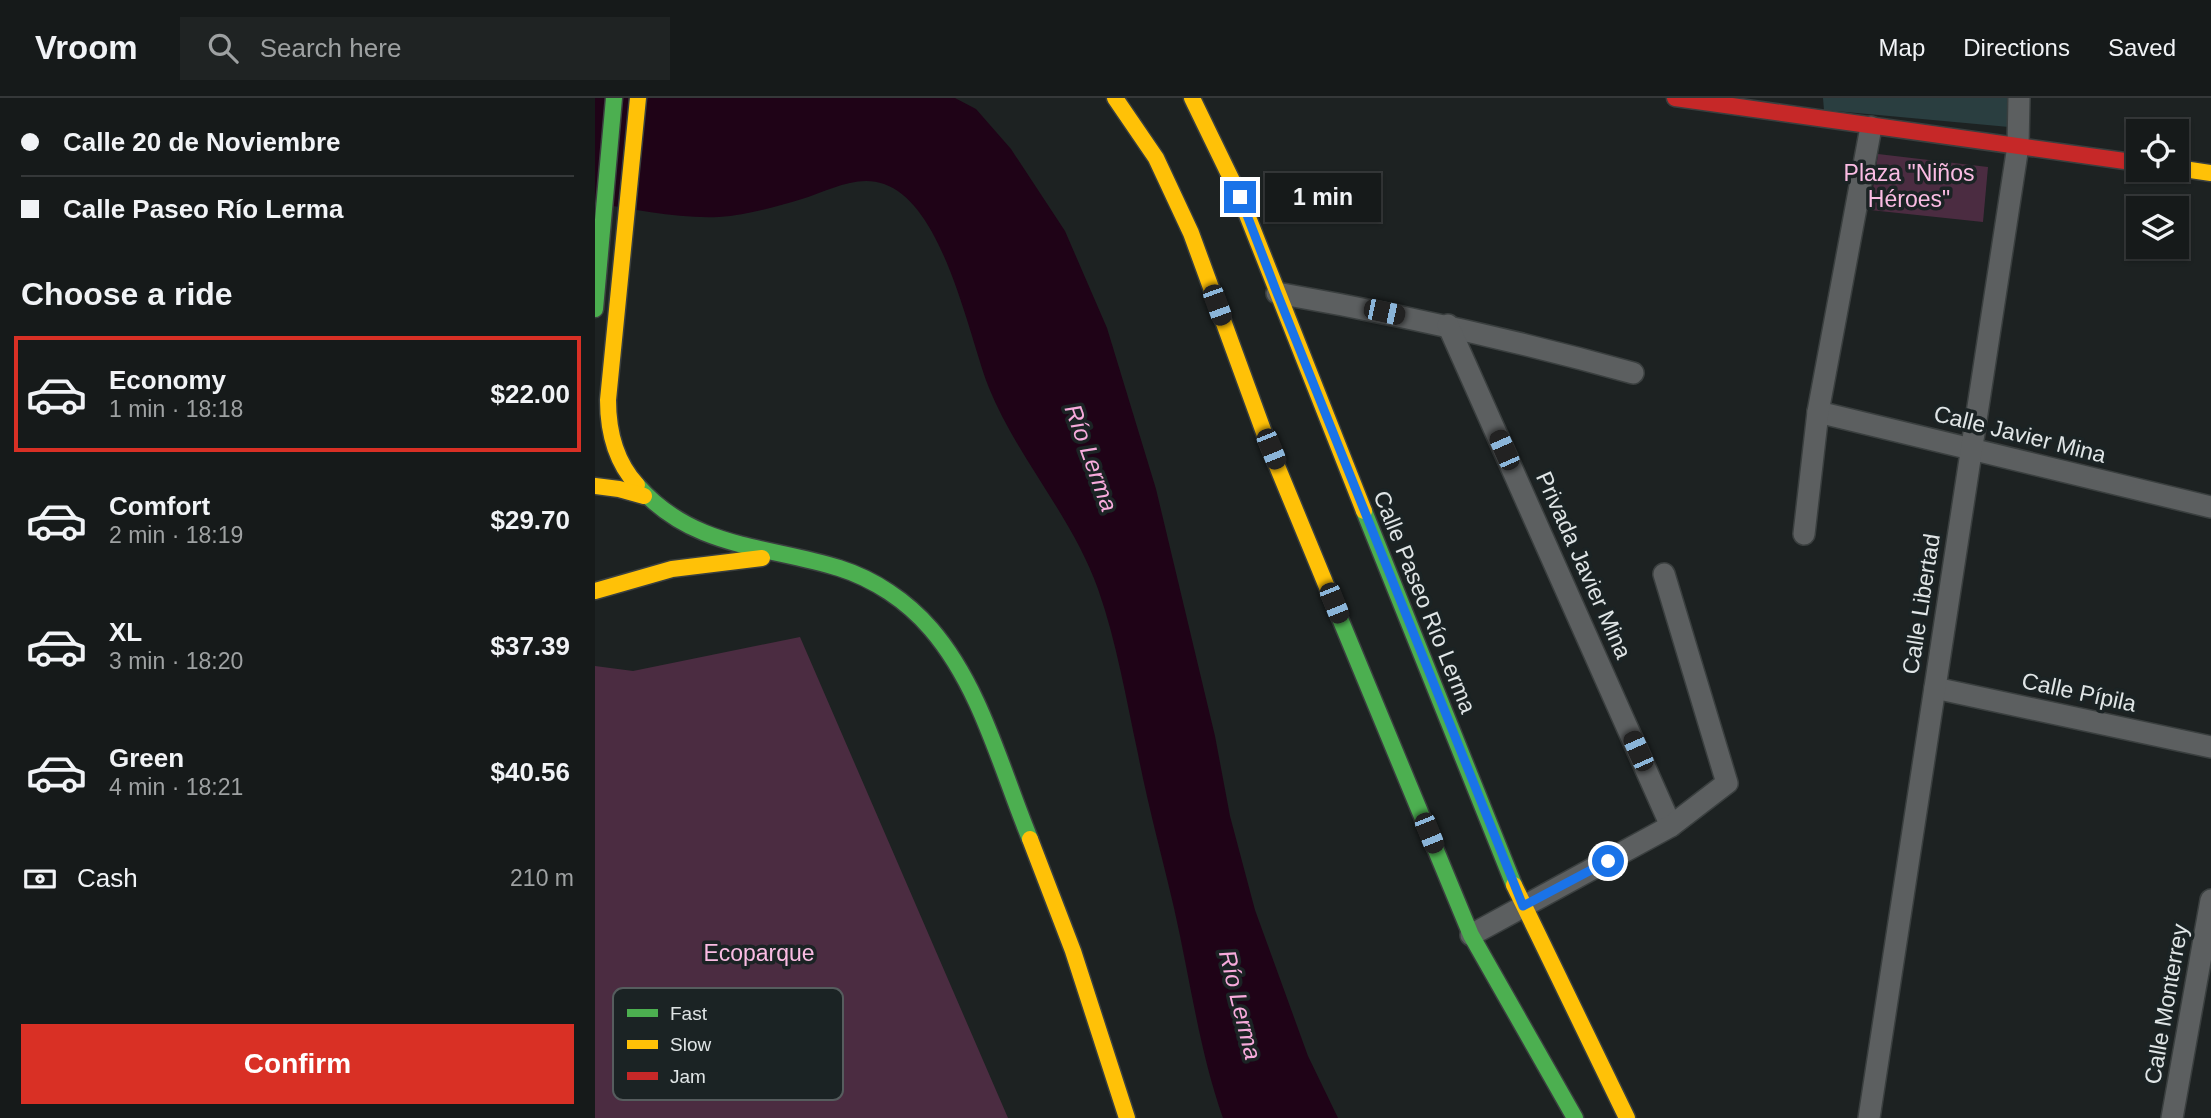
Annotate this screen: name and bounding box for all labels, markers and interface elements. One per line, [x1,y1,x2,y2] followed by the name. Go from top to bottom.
[180,17,670,80] search box
[35,29,138,66] text: Vroom
[204,29,242,67] icon: search
[260,33,401,63] text: Search here
[1879,34,1925,61] text: Map
[1963,34,2070,61] text: Directions
[2108,34,2176,61] text: Saved
[2126,119,2189,259] map controls
[2126,119,2189,182] button: locate
[63,127,340,157] text: Calle 20 de Noviembre
[1844,160,1974,212] park label: Plaza "Niños Héroes"
[1265,172,1380,222] callout: 1 min
[1224,181,1256,213] route end
[1293,184,1353,210] text: 1 min
[63,194,343,224] text: Calle Paseo Río Lerma
[2126,196,2189,259] button: layers
[21,276,233,312] text: Choose a ride
[1200,282,1235,328] car
[1362,297,1407,327] car
[25,363,88,426] icon: car
[109,365,226,395] text: Economy
[490,379,570,409] text: $22.00
[109,396,243,422] text: 1 min · 18:18
[1931,400,2109,468] street label: Calle Javier Mina
[1060,401,1123,515] water label: Río Lerma
[1254,426,1289,472] car
[1486,427,1523,473] car
[1531,467,1637,663] street label: Privada Javier Mina
[1368,487,1482,717] street label: Calle Paseo Río Lerma
[25,489,88,552] icon: car
[109,491,210,521] text: Comfort
[490,505,570,535] text: $29.70
[109,522,243,548] text: 2 min · 18:19
[1897,532,1945,676] street label: Calle Libertad
[1317,580,1352,626] car
[25,615,88,678] icon: car
[109,617,142,647] text: XL
[490,631,570,661] text: $37.39
[109,648,243,674] text: 3 min · 18:20
[2019,667,2139,717] street label: Calle Pípila
[1620,728,1657,774] car
[25,741,88,804] icon: car
[109,743,184,773] text: Green
[490,757,570,787] text: $40.56
[109,774,243,800] text: 4 min · 18:21
[1412,810,1447,856] car
[1592,845,1624,877] route start
[21,860,59,898] icon: cash
[77,863,138,893] text: Cash
[510,865,574,891] text: 210 m
[2139,921,2193,1086] street label: Calle Monterrey
[703,940,815,966] park label: Ecoparque
[1214,947,1267,1063] water label: Río Lerma
[613,988,843,1100] legend
[670,1003,708,1024] text: Fast
[21,1024,574,1104] button: Confirm
[670,1034,711,1055] text: Slow
[670,1066,706,1087] text: Jam

